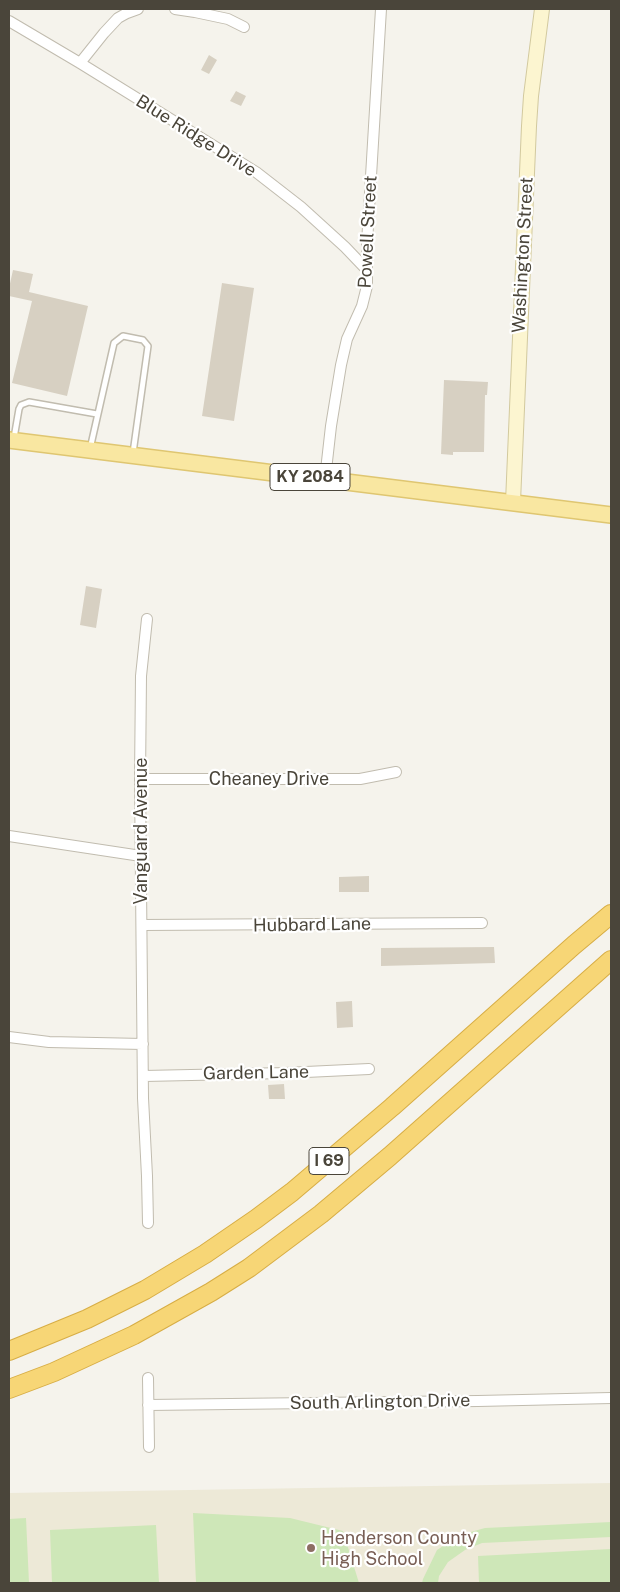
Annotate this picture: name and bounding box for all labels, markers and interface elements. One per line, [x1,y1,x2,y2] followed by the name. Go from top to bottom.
[132,90,260,182] street label: Blue Ridge Drive
[354,175,382,289] street label: Powell Street
[508,176,538,334] street label: Washington Street
[270,464,350,491] road number: KY 2084
[130,758,152,904] street label: Vanguard Avenue
[209,768,329,790] street label: Cheaney Drive
[253,913,371,937] street label: Hubbard Lane
[203,1061,309,1085] street label: Garden Lane
[309,1148,349,1174] road number: I 69
[290,1390,470,1414] street label: South Arlington Drive
[321,1527,477,1570] place label: Henderson County High School
[305,1542,317,1554] marker: Henderson County High School

